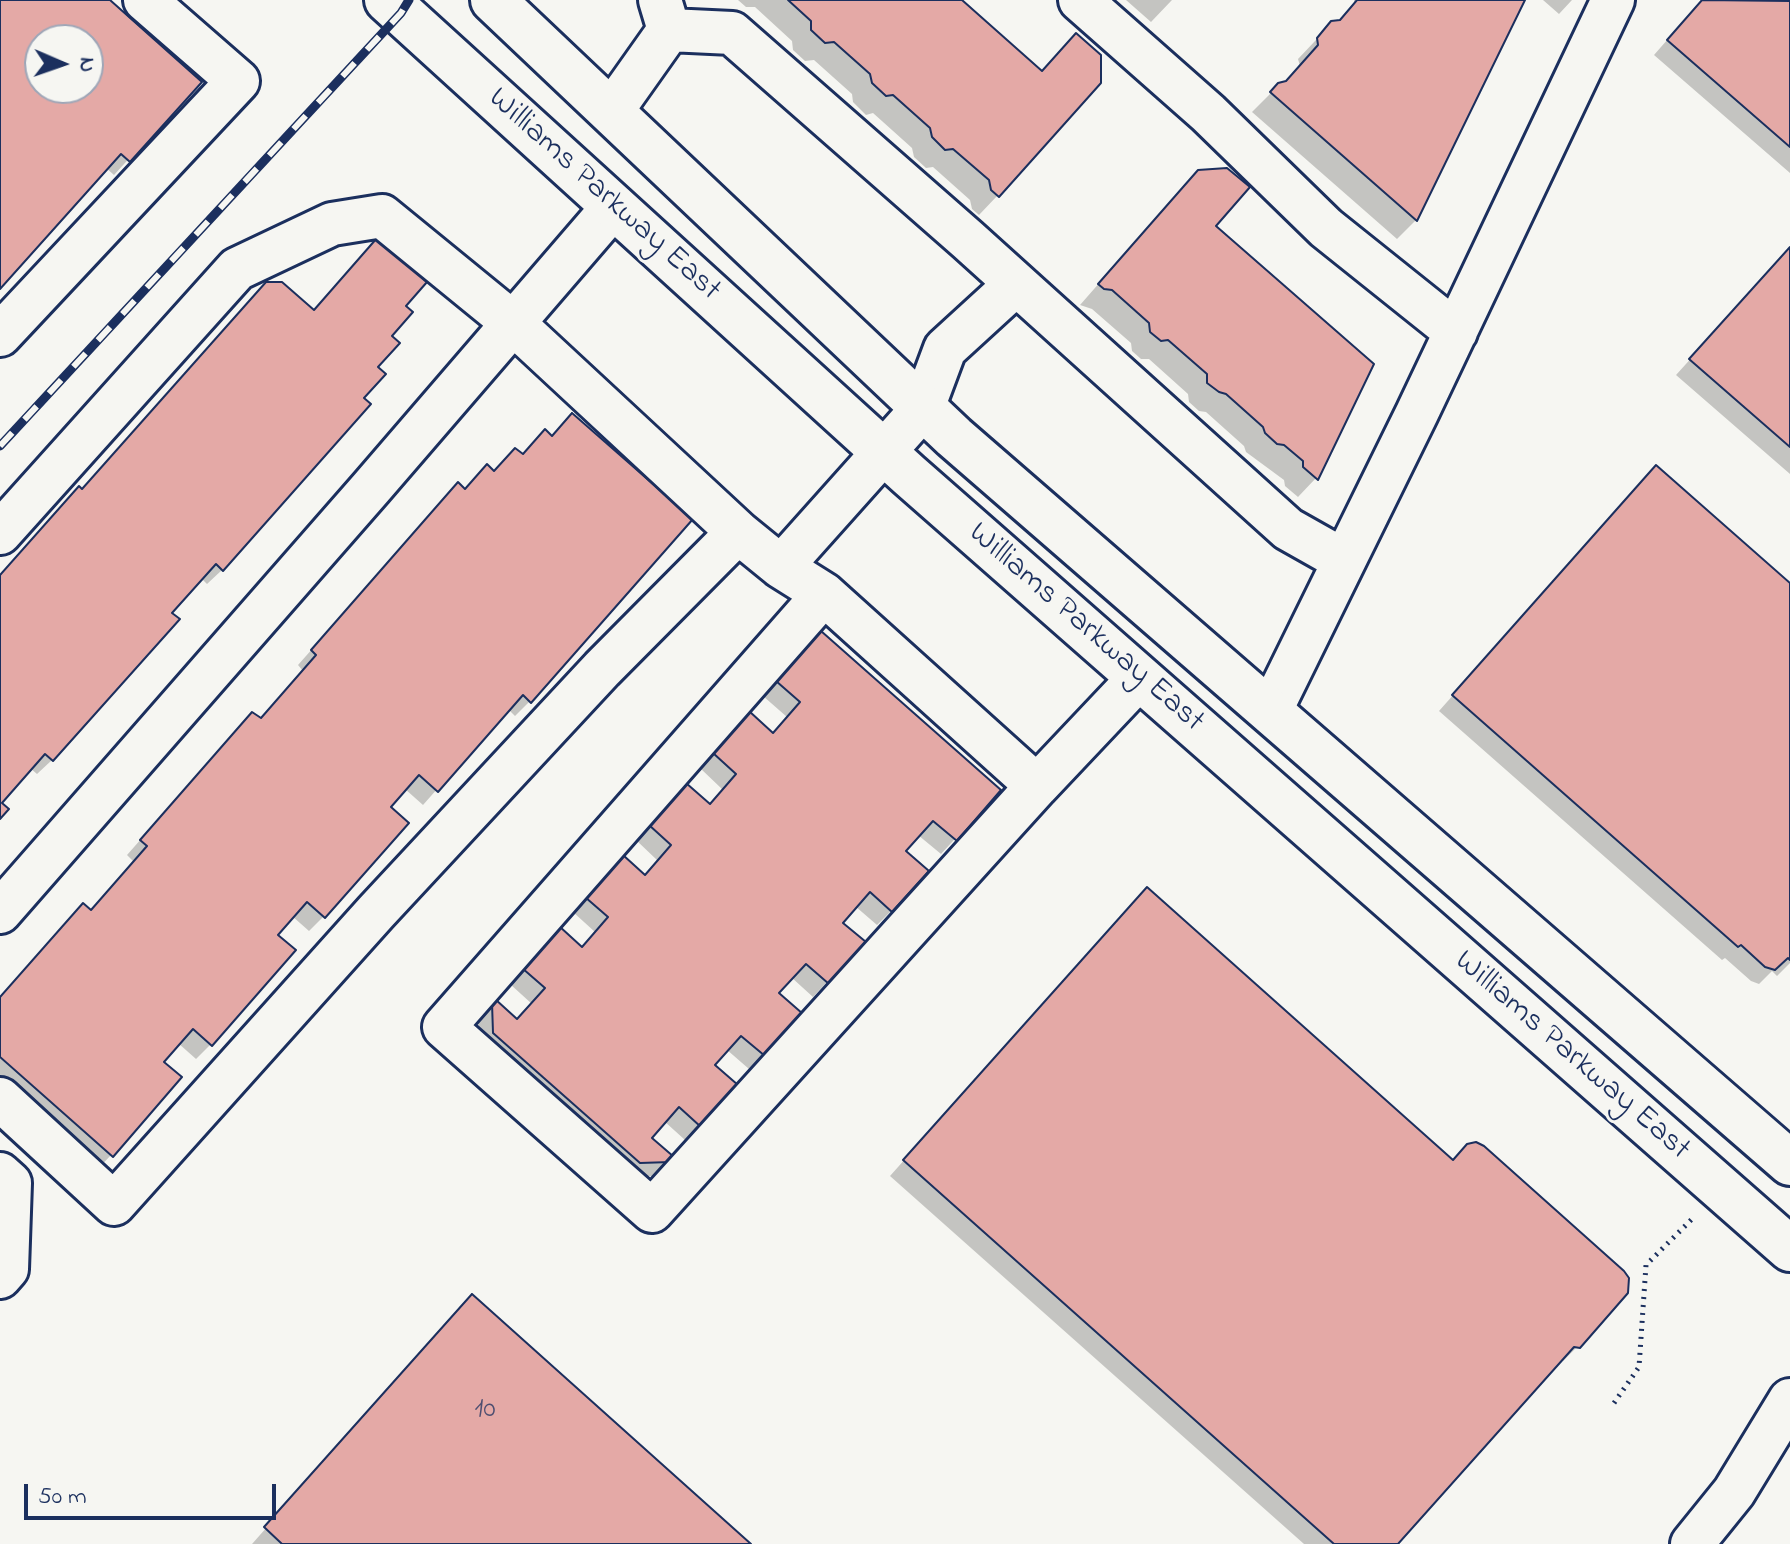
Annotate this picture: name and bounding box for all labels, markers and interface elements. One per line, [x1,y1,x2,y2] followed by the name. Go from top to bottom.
[24,24,104,104] north arrow
[70,57,102,73] text: N
[478,81,728,311] street label: Williams Parkway East
[959,516,1211,742] street label: Williams Parkway East
[1445,944,1697,1170] street label: Williams Parkway East
[475,1394,495,1428] house number: 10
[28,1468,280,1518] scale bar
[38,1480,87,1515] text: 50 m

